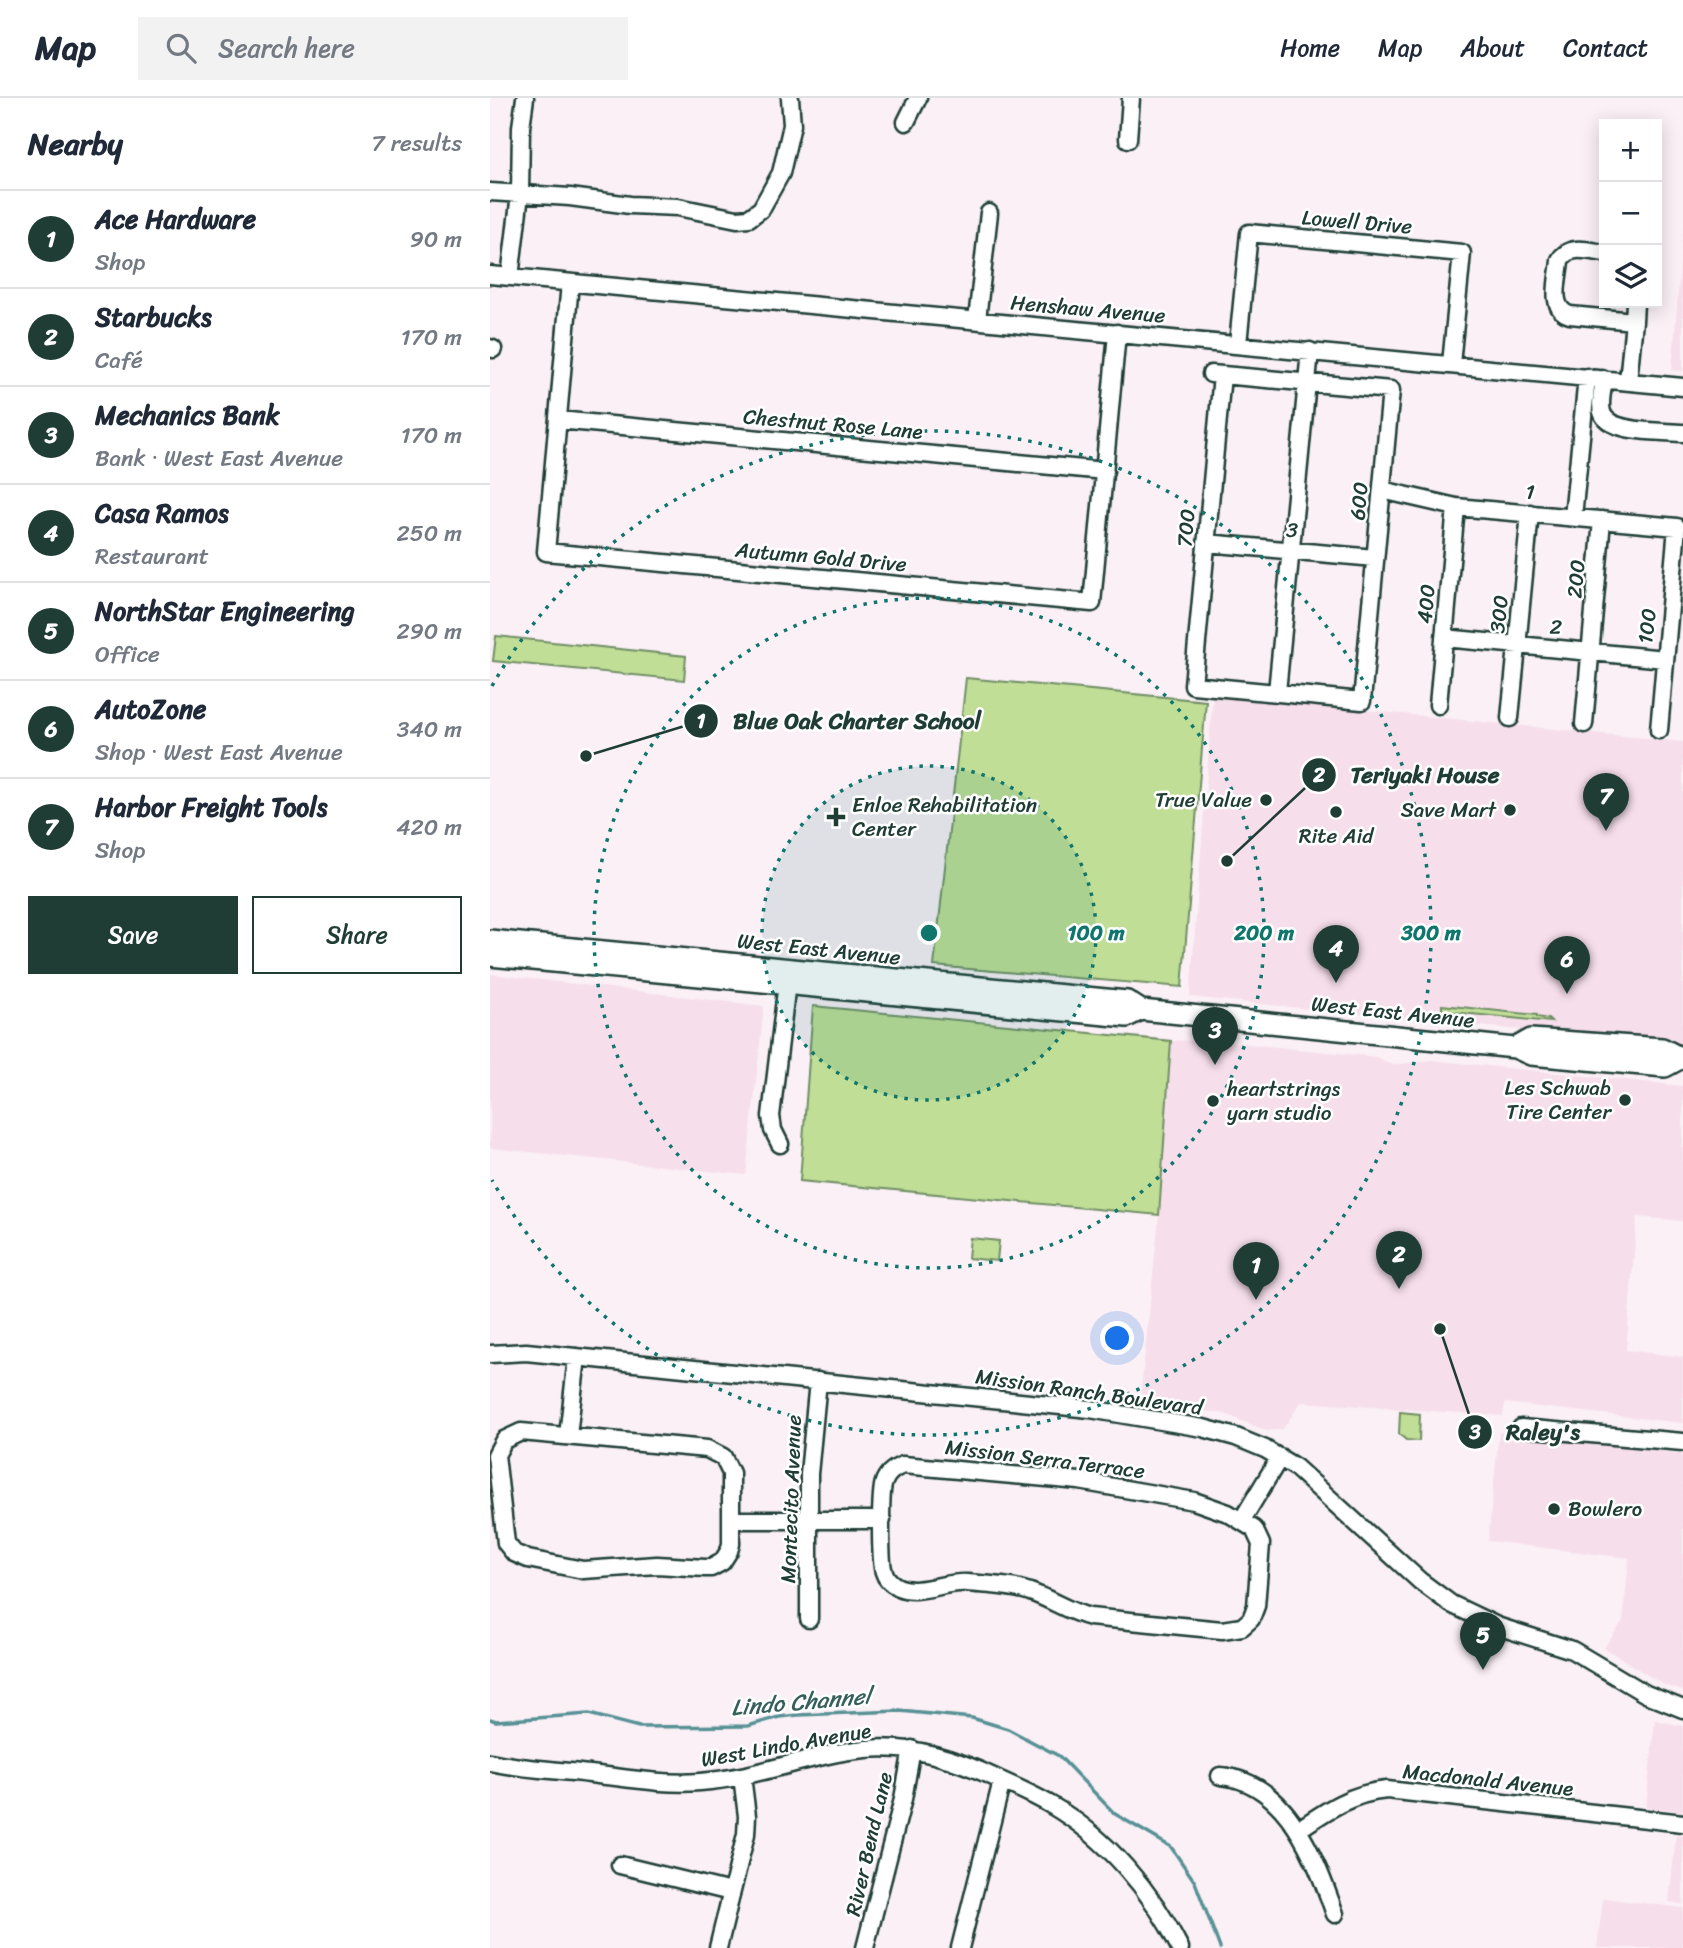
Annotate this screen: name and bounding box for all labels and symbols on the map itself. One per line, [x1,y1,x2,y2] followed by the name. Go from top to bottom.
[1300,198,1414,246] street label: Lowell Drive
[1009,283,1167,335] street label: Henshaw Avenue
[742,397,924,451] street label: Chestnut Rose Lane
[1524,473,1536,511] street label: 1
[1338,480,1380,522] street label: 600
[1165,507,1207,549] street label: 700
[1285,511,1300,549] street label: 3
[733,530,909,583] street label: Autumn Gold Drive
[1555,558,1597,600] street label: 200
[1405,583,1447,625] street label: 400
[1478,593,1520,635] street label: 300
[1626,606,1668,646] street label: 100
[1548,608,1564,646] street label: 2
[684,699,994,743] callout: Blue Oak Charter School
[733,701,982,742] text: Blue Oak Charter School
[696,702,706,740] text: 1
[1301,753,1513,797] callout: Teriyaki House
[1350,755,1500,796] text: Teriyaki House
[1312,756,1325,794] text: 2
[1583,773,1629,831] pin: 7
[1155,781,1252,819] place label: True Value
[852,786,1037,848] place label: Enloe Rehabilitation Center
[1401,791,1498,829] place label: Save Mart
[1258,792,1274,808] marker: True Value
[1502,802,1518,818] marker: Save Mart
[1328,804,1344,820] marker: Rite Aid
[826,807,846,827] marker: Enloe Rehabilitation Center
[1299,817,1375,855] place label: Rite Aid
[1067,914,1125,952] text: 100 m
[1233,914,1295,952] text: 200 m
[1400,914,1462,952] text: 300 m
[917,921,941,945] centre of rings
[736,922,903,976] street label: West East Avenue
[1313,925,1359,983] pin: 4
[1544,936,1590,994] pin: 6
[1310,985,1477,1039] street label: West East Avenue
[1192,1007,1238,1065] pin: 3
[1504,1069,1612,1131] place label: Les Schwab Tire Center
[1226,1070,1341,1132] place label: heartstrings yarn studio
[1617,1092,1633,1108] marker: Les Schwab Tire Center
[1205,1093,1221,1109] marker: heartstrings yarn studio
[1376,1231,1422,1289] pin: 2
[1233,1242,1279,1300] pin: 1
[1100,1321,1134,1355] your location
[973,1357,1207,1427] street label: Mission Ranch Boulevard
[1457,1410,1594,1454] callout: Raley's
[1505,1412,1581,1453] text: Raley's
[1468,1413,1481,1451] text: 3
[769,1414,813,1584] street label: Montecito Avenue
[943,1428,1147,1490] street label: Mission Serra Terrace
[1568,1490,1642,1528] place label: Bowlero
[1546,1501,1562,1517] marker: Bowlero
[1460,1612,1506,1670] pin: 5
[729,1675,878,1729] water label: Lindo Channel
[698,1711,874,1779] street label: West Lindo Avenue
[1401,1752,1575,1808] street label: Macdonald Avenue
[834,1768,904,1920] street label: River Bend Lane

